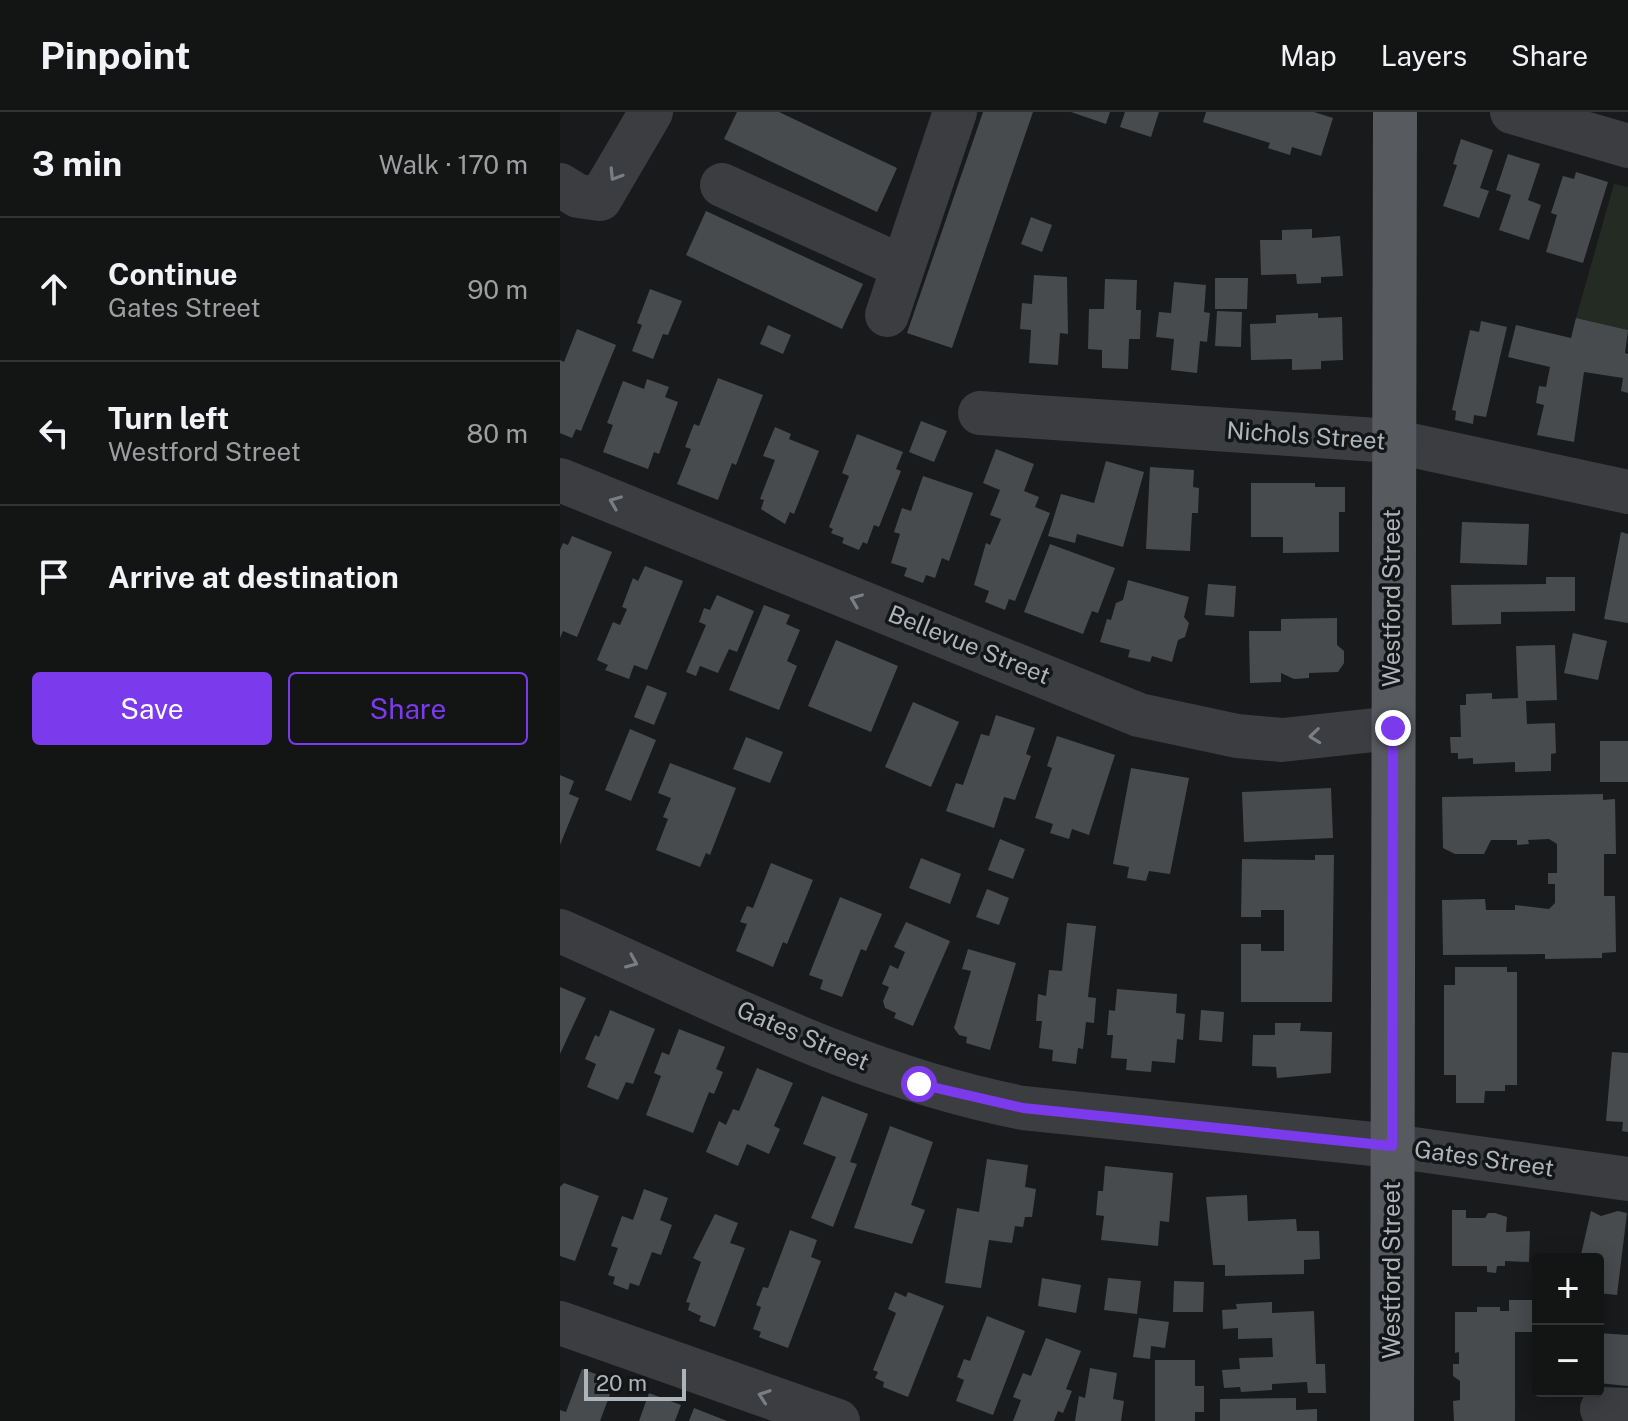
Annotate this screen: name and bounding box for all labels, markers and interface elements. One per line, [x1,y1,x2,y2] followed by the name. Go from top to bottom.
[40,33,190,78] text: Pinpoint
[1280,39,1337,72] text: Map
[1381,39,1467,72] text: Layers
[1511,39,1588,72] text: Share
[32,144,122,184] text: 3 min
[379,149,528,180] text: Walk · 170 m
[610,166,625,181] one-way arrow
[108,256,238,292] text: Continue
[32,267,76,311] icon: ahead
[467,274,528,305] text: 90 m
[108,292,261,323] text: Gates Street
[108,400,229,436] text: Turn left
[32,411,76,455] icon: left
[1226,415,1386,455] street label: Nichols Street
[467,418,528,449] text: 80 m
[108,436,301,467] text: Westford Street
[609,495,623,512] one-way arrow
[1377,509,1405,687] street label: Westford Street
[32,555,76,599] icon: arrive
[108,559,399,595] text: Arrive at destination
[850,593,864,609] one-way arrow
[884,599,1054,689] street label: Bellevue Street
[32,672,272,745] button: Save
[288,672,528,745] button: Share
[1375,710,1411,746] route end
[1308,728,1321,745] one-way arrow
[623,953,638,969] one-way arrow
[733,995,874,1075] street label: Gates Street
[901,1066,937,1102] route start
[1412,1134,1556,1182] street label: Gates Street
[1377,1181,1405,1359] street label: Westford Street
[1532,1253,1604,1397] map controls
[1532,1253,1604,1325] button: +
[1532,1325,1604,1397] button: −
[584,1365,686,1401] scale bar
[596,1370,647,1396] text: 20 m
[758,1389,772,1405] one-way arrow

